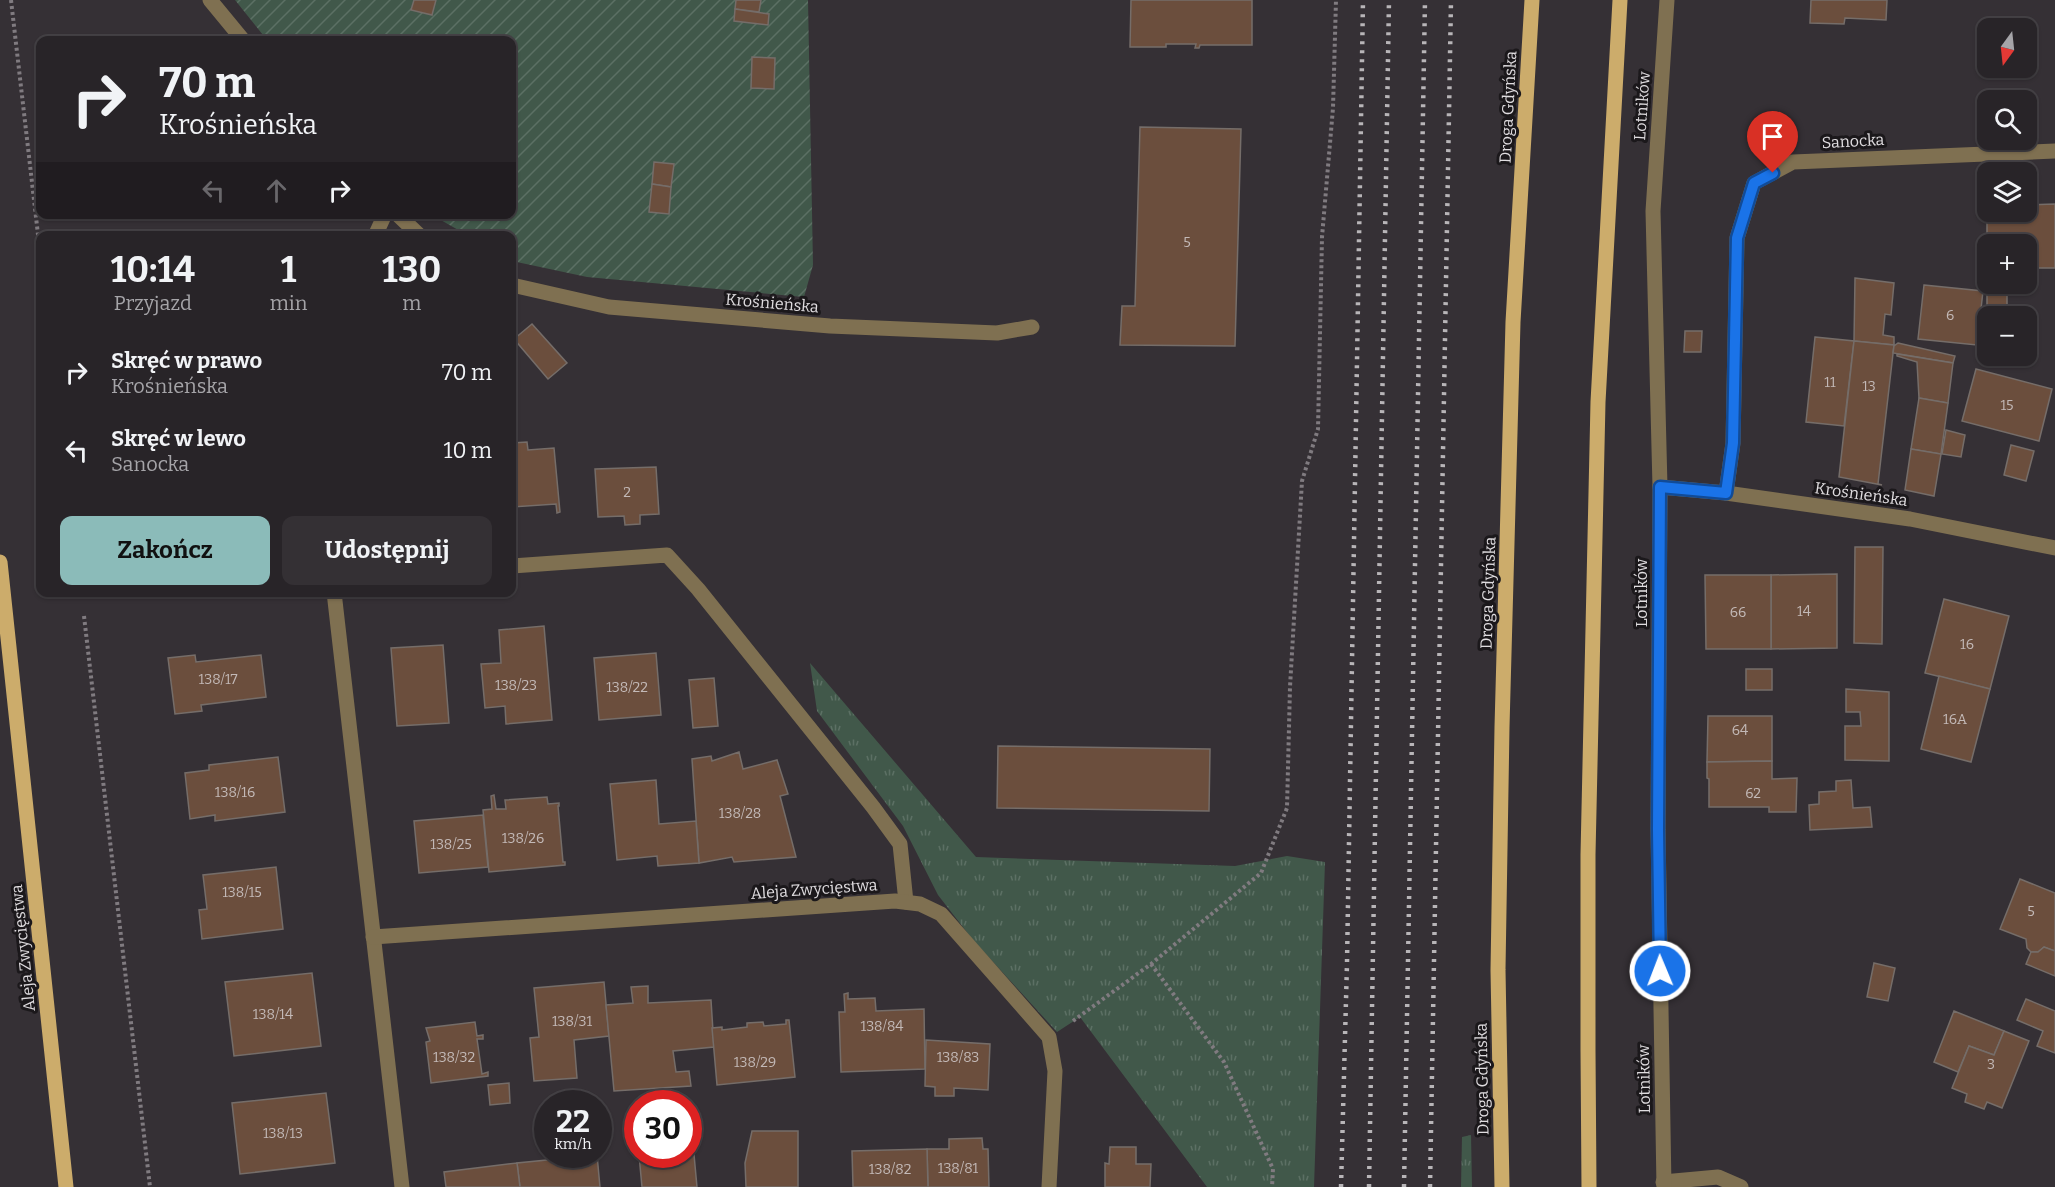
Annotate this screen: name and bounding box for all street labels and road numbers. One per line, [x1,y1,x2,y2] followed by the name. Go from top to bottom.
[1496,50,1520,164] street label: Droga Gdyńska
[1630,71,1654,141] street label: Lotników
[1821,130,1885,152] street label: Sanocka
[725,289,820,317] street label: Krośnieńska
[1813,478,1909,510] street label: Krośnieńska
[1477,536,1499,649] street label: Droga Gdyńska
[1632,558,1651,627] street label: Lotników
[750,875,878,903] street label: Aleja Zwycięstwa
[7,883,39,1012] street label: Aleja Zwycięstwa
[1472,1022,1492,1135] street label: Droga Gdyńska
[1634,1044,1654,1114] street label: Lotników

